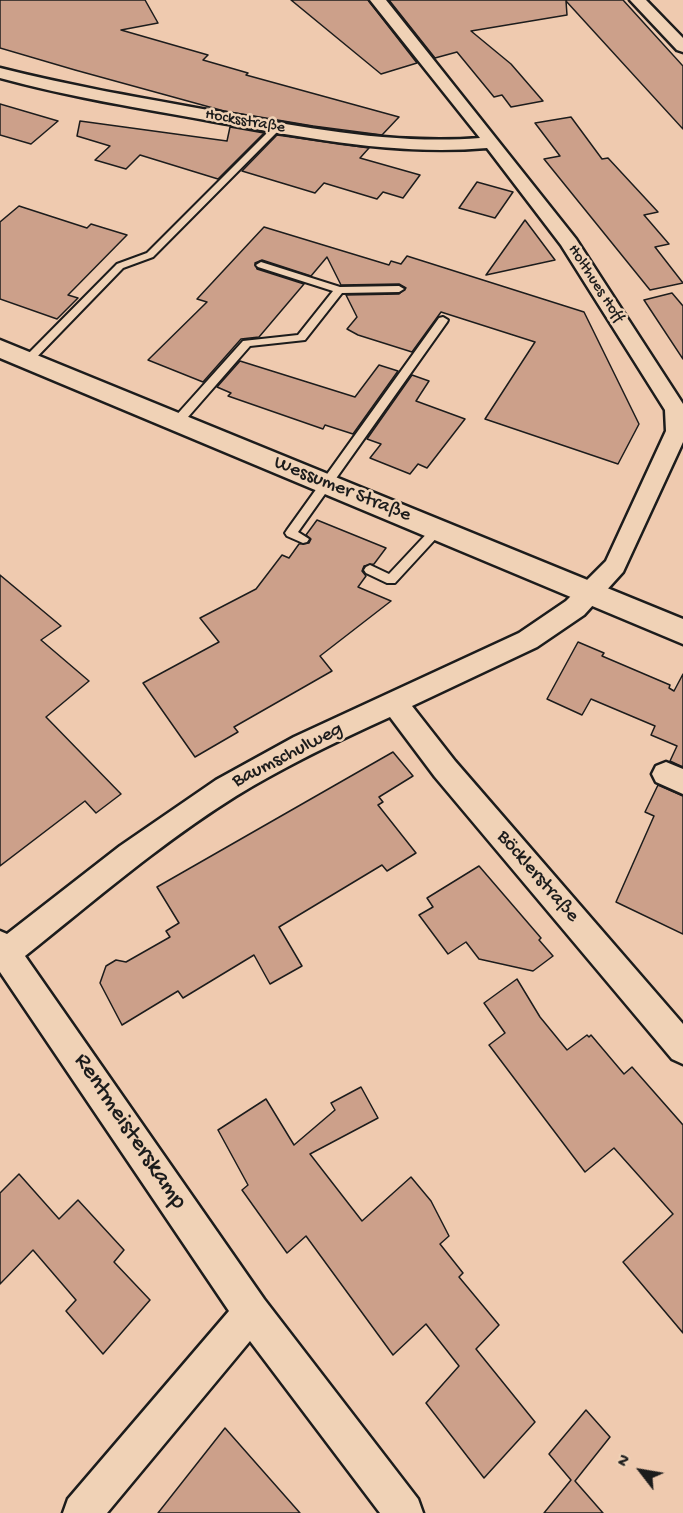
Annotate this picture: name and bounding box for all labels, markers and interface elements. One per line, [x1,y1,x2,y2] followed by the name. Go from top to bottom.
[204,106,286,138] street label: Hocksstraße
[563,242,627,326] street label: Holthues Hoff
[270,452,414,528] street label: Wessumer Straße
[229,718,347,794] street label: Baumschulweg
[490,826,584,928] street label: Böcklerstraße
[66,1048,192,1216] street label: Rentmeisterskamp
[611,1441,671,1501] north arrow
[614,1452,636,1471] text: N

